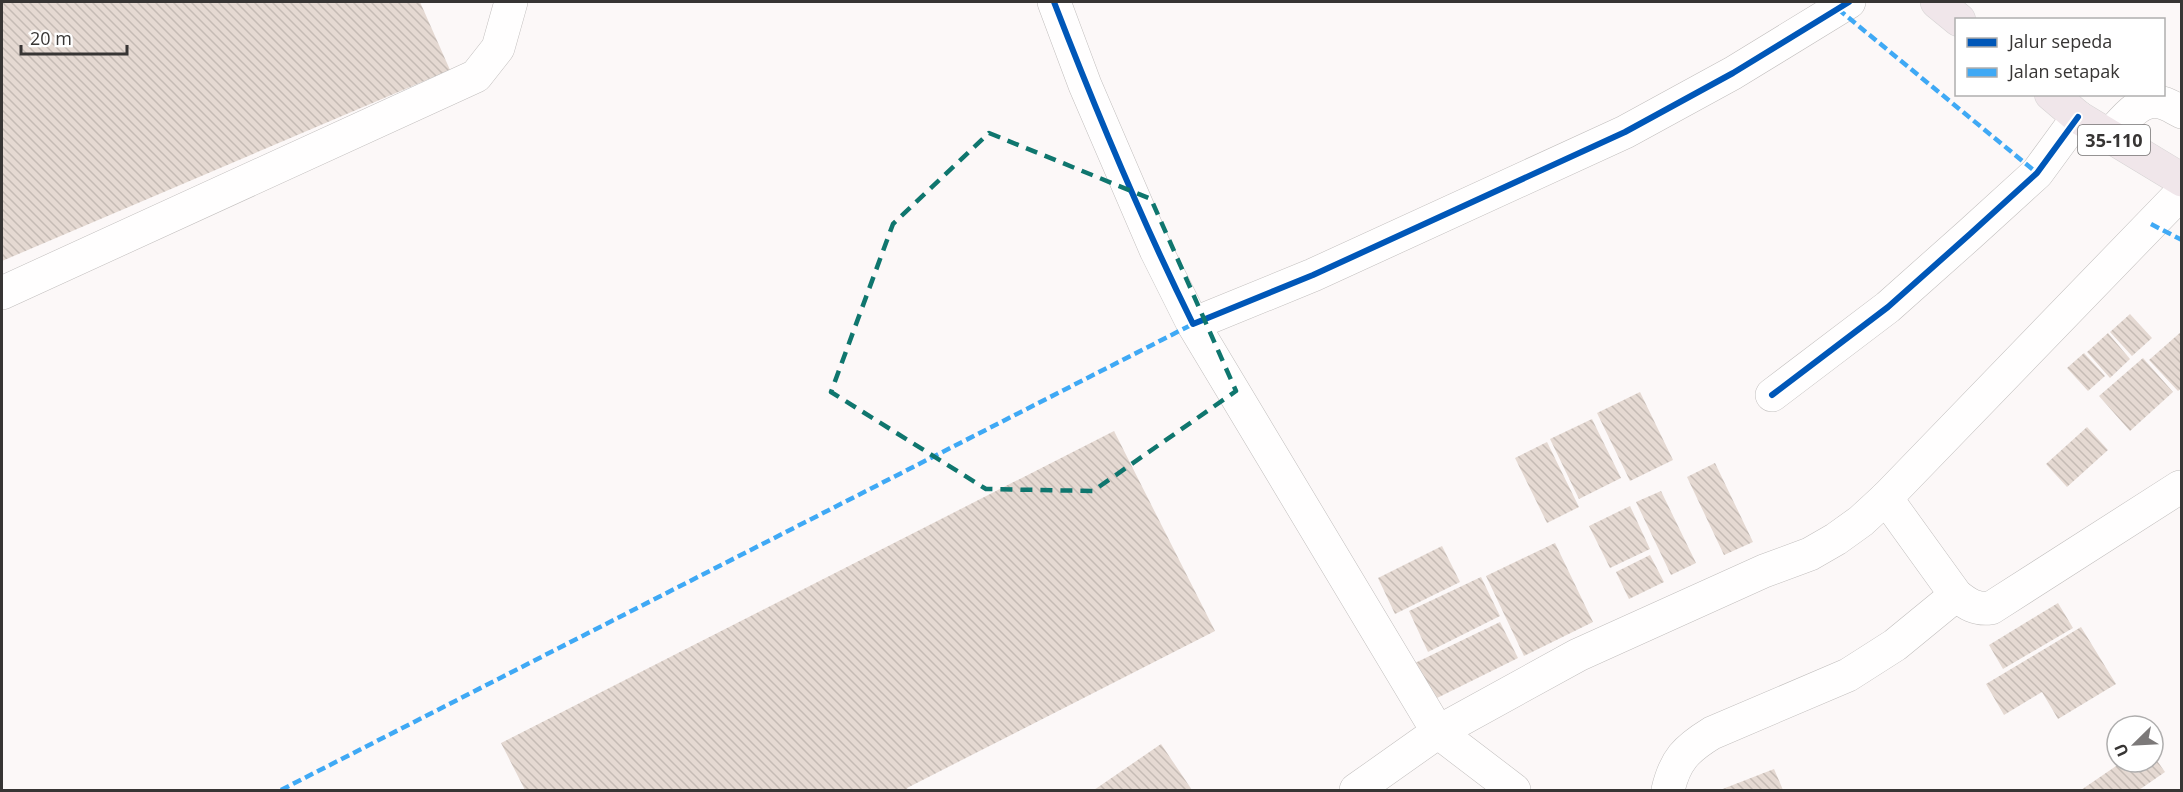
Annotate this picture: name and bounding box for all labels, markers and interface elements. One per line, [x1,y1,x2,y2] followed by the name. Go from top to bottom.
[21,18,128,56] scale bar
[1955,18,2165,96] legend
[30,26,72,50] text: 20 m
[2007,29,2112,53] text: Jalur sepeda
[2007,59,2120,83] text: Jalan setapak
[2078,125,2150,155] road number: 35-110
[2105,714,2165,774] north arrow
[2109,740,2134,760] text: U

